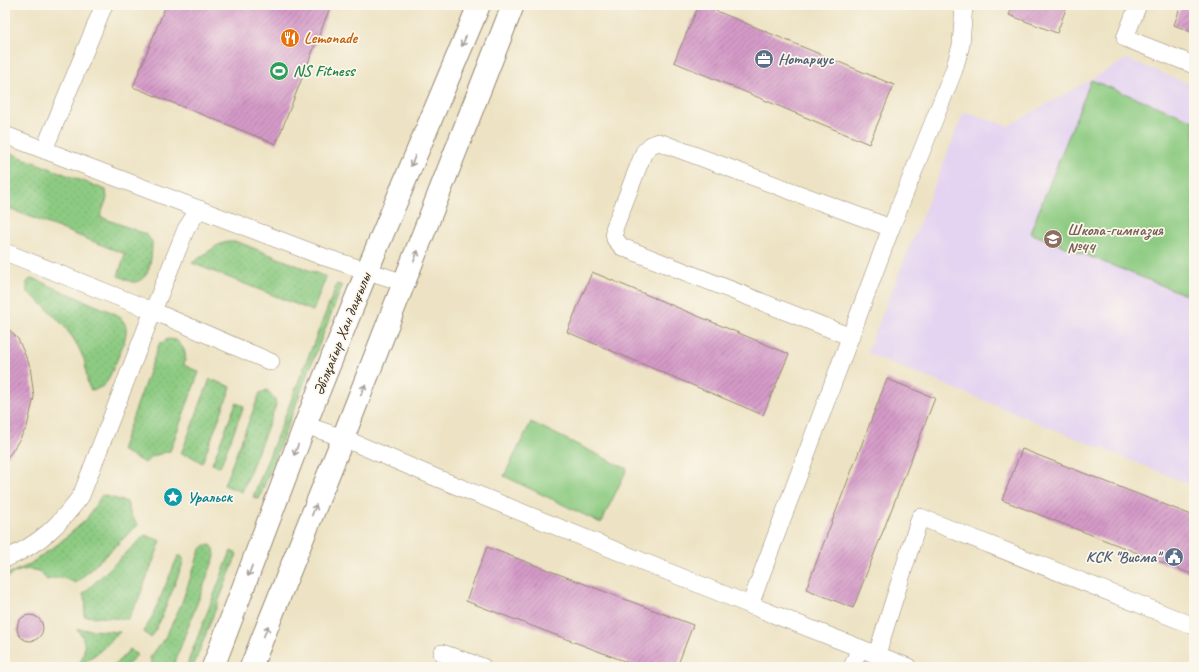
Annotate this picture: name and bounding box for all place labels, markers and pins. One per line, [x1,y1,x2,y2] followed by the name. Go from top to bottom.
[279,27,301,49] restaurant icon: Lemonade
[304,28,359,48] place label: Lemonade
[753,48,775,70] office icon: Нотариус
[778,49,834,69] place label: Нотариус
[268,60,290,82] sports icon: NS Fitness
[293,61,356,81] place label: NS Fitness
[1067,220,1164,258] place label: Школа-гимназия №44
[1042,228,1064,250] school or university icon: Школа-гимназия №44
[162,486,184,508] place icon: Уральск
[187,487,234,507] place label: Уральск
[1163,546,1185,568] public building icon: КСК "Висма"
[1086,547,1164,567] place label: КСК "Висма"

